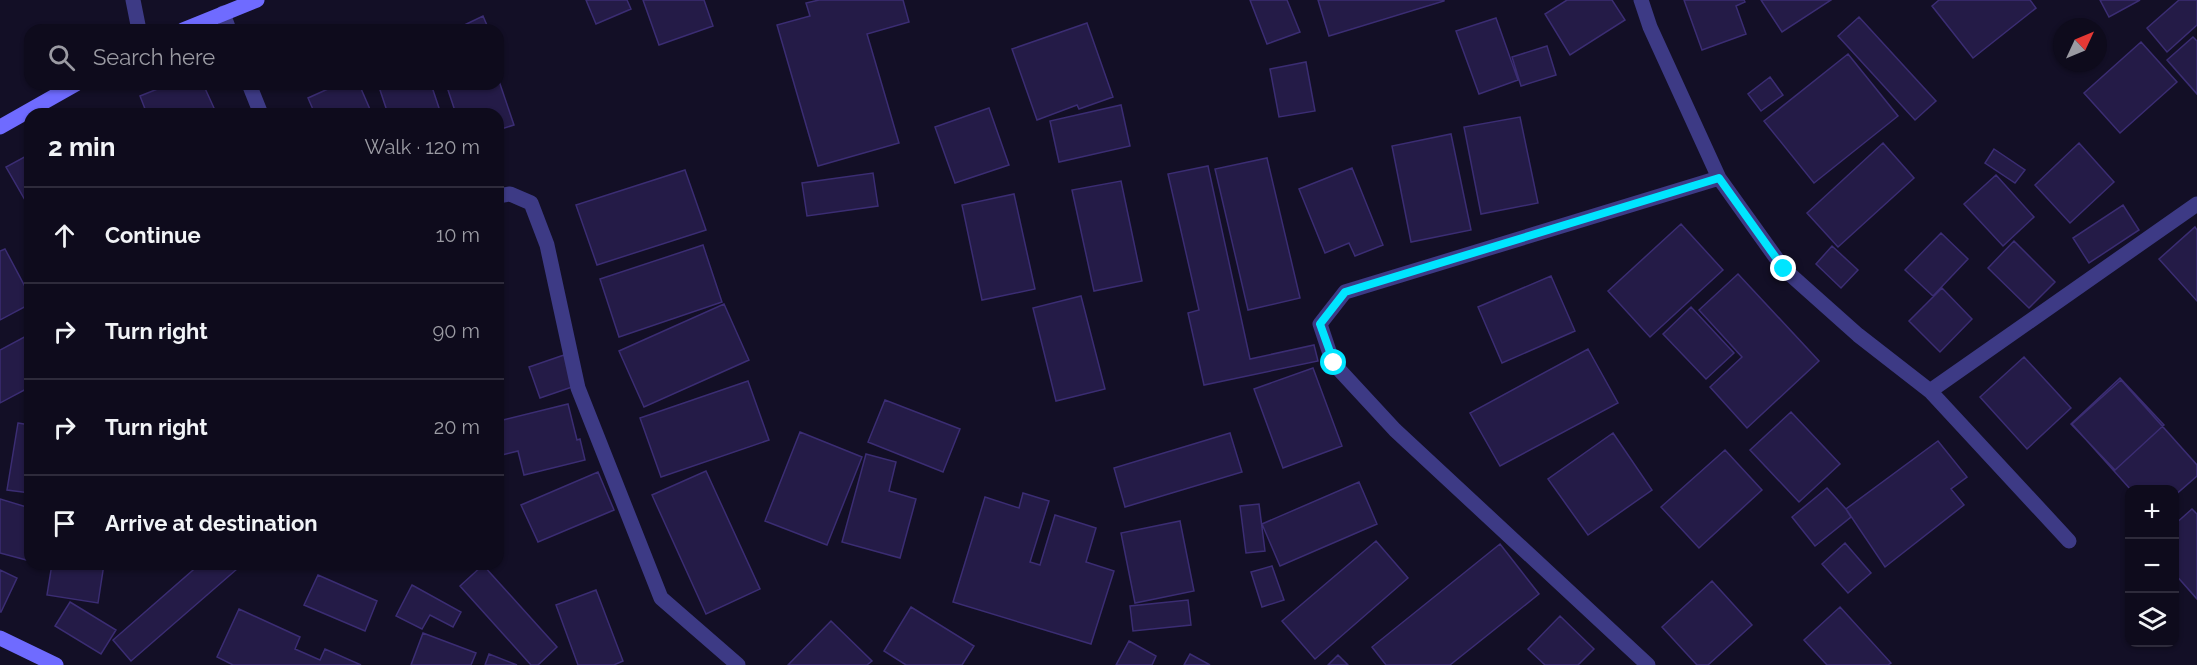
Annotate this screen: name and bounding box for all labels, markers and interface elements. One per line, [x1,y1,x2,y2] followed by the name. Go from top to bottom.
[2053,18,2107,72] north arrow
[24,24,504,90] search box
[45,41,78,74] icon: search
[93,44,215,70] text: Search here
[48,132,115,162] text: 2 min
[365,135,480,159] text: Walk · 120 m
[48,219,81,252] icon: ahead
[105,222,201,248] text: Continue
[436,223,480,247] text: 10 m
[1770,255,1796,281] route end
[48,315,81,348] icon: right
[105,318,208,344] text: Turn right
[433,319,480,343] text: 90 m
[1320,349,1346,375] route start
[48,411,81,444] icon: right
[105,414,208,440] text: Turn right
[434,415,480,439] text: 20 m
[2125,485,2179,647] map controls
[2125,485,2179,539] button: +
[48,507,81,540] icon: arrive
[105,510,318,536] text: Arrive at destination
[2125,539,2179,593] button: −
[2125,593,2179,647] button: layers

